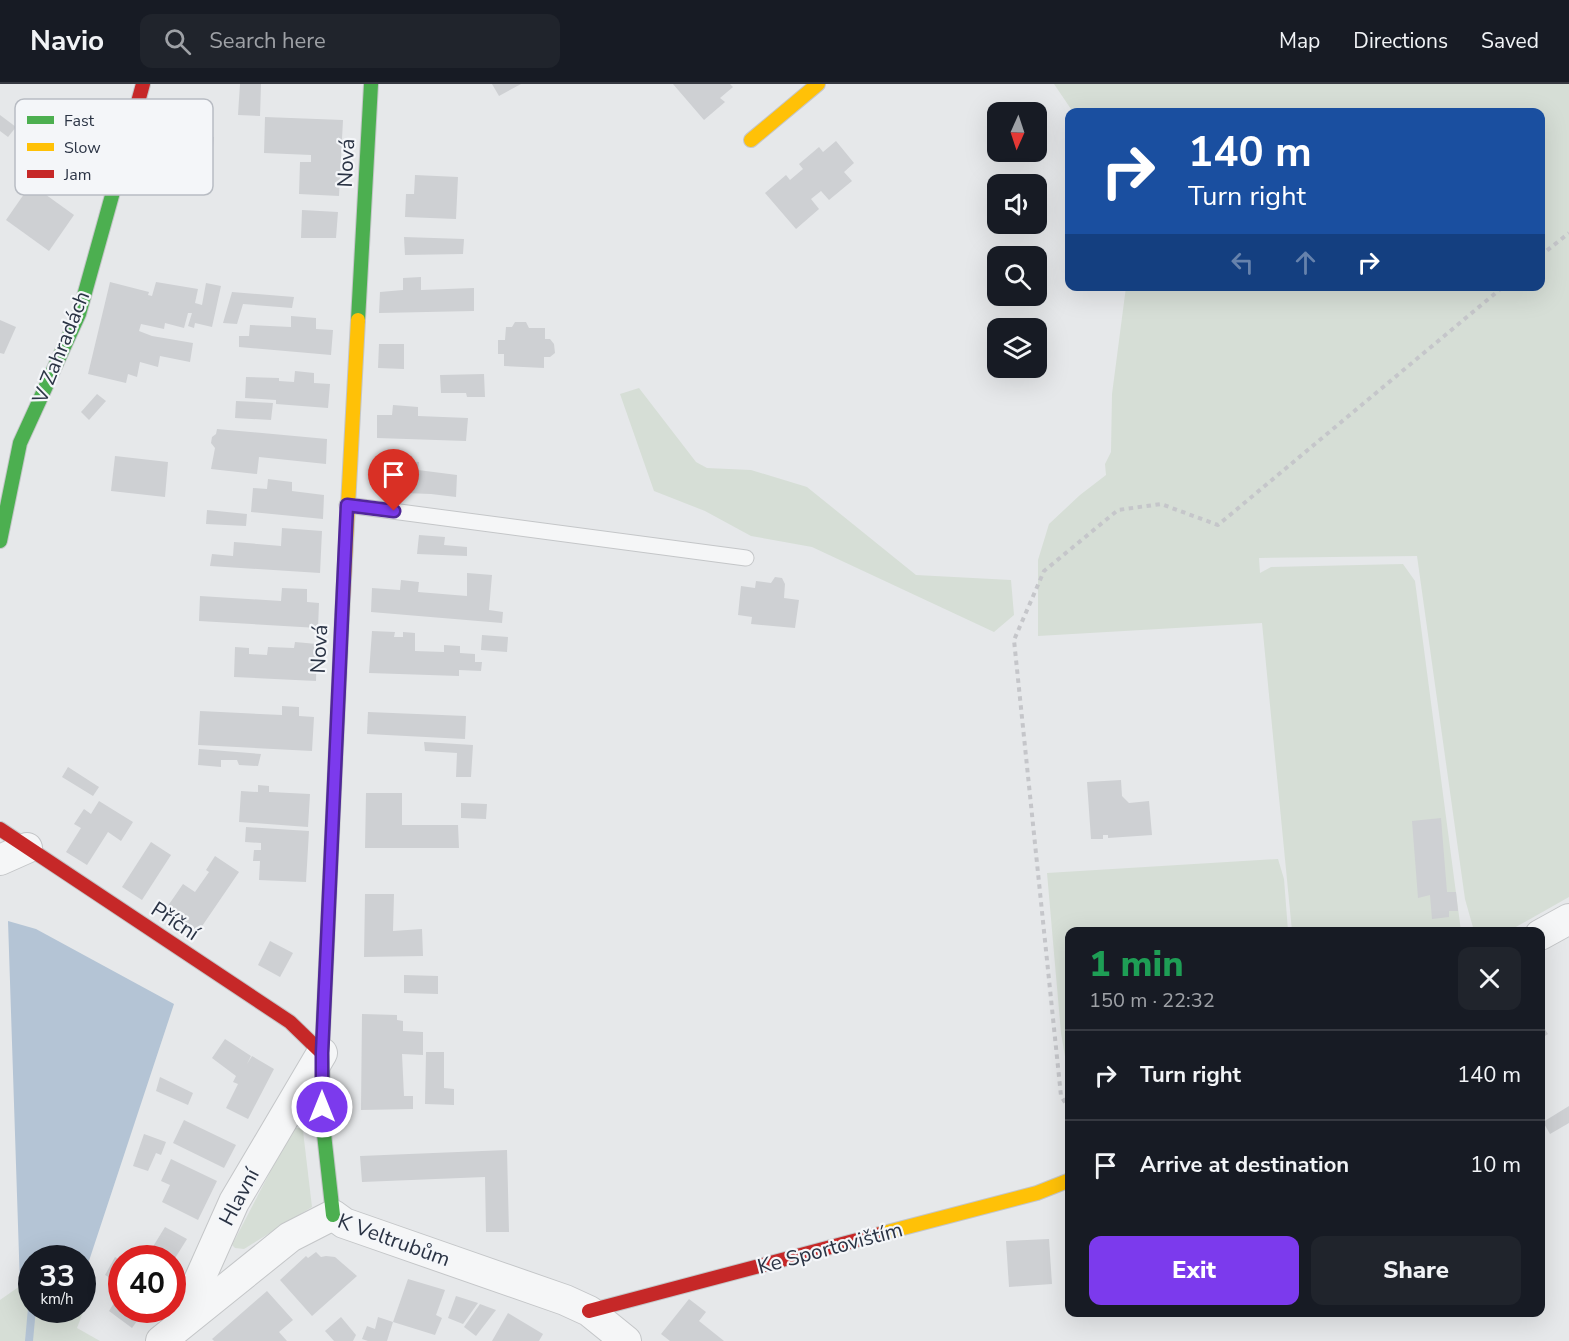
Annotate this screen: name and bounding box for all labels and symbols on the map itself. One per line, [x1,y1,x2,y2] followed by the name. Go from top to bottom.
[15,99,213,195] legend
[987,102,1047,162] north arrow
[64,110,95,132] text: Fast
[64,137,101,159] text: Slow
[331,138,361,188] street label: Nová
[63,164,91,186] text: Jam
[25,287,96,408] street label: V Zahradách
[368,449,419,511] pin
[304,624,334,674] street label: Nová
[146,895,205,948] street label: Příční
[290,1075,354,1139] position arrow
[212,1163,266,1230] street label: Hlavní
[334,1207,454,1273] street label: K Veltrubům
[754,1215,906,1281] street label: Ke Sportovištím
[108,1245,186,1323] speed limit sign: 40

